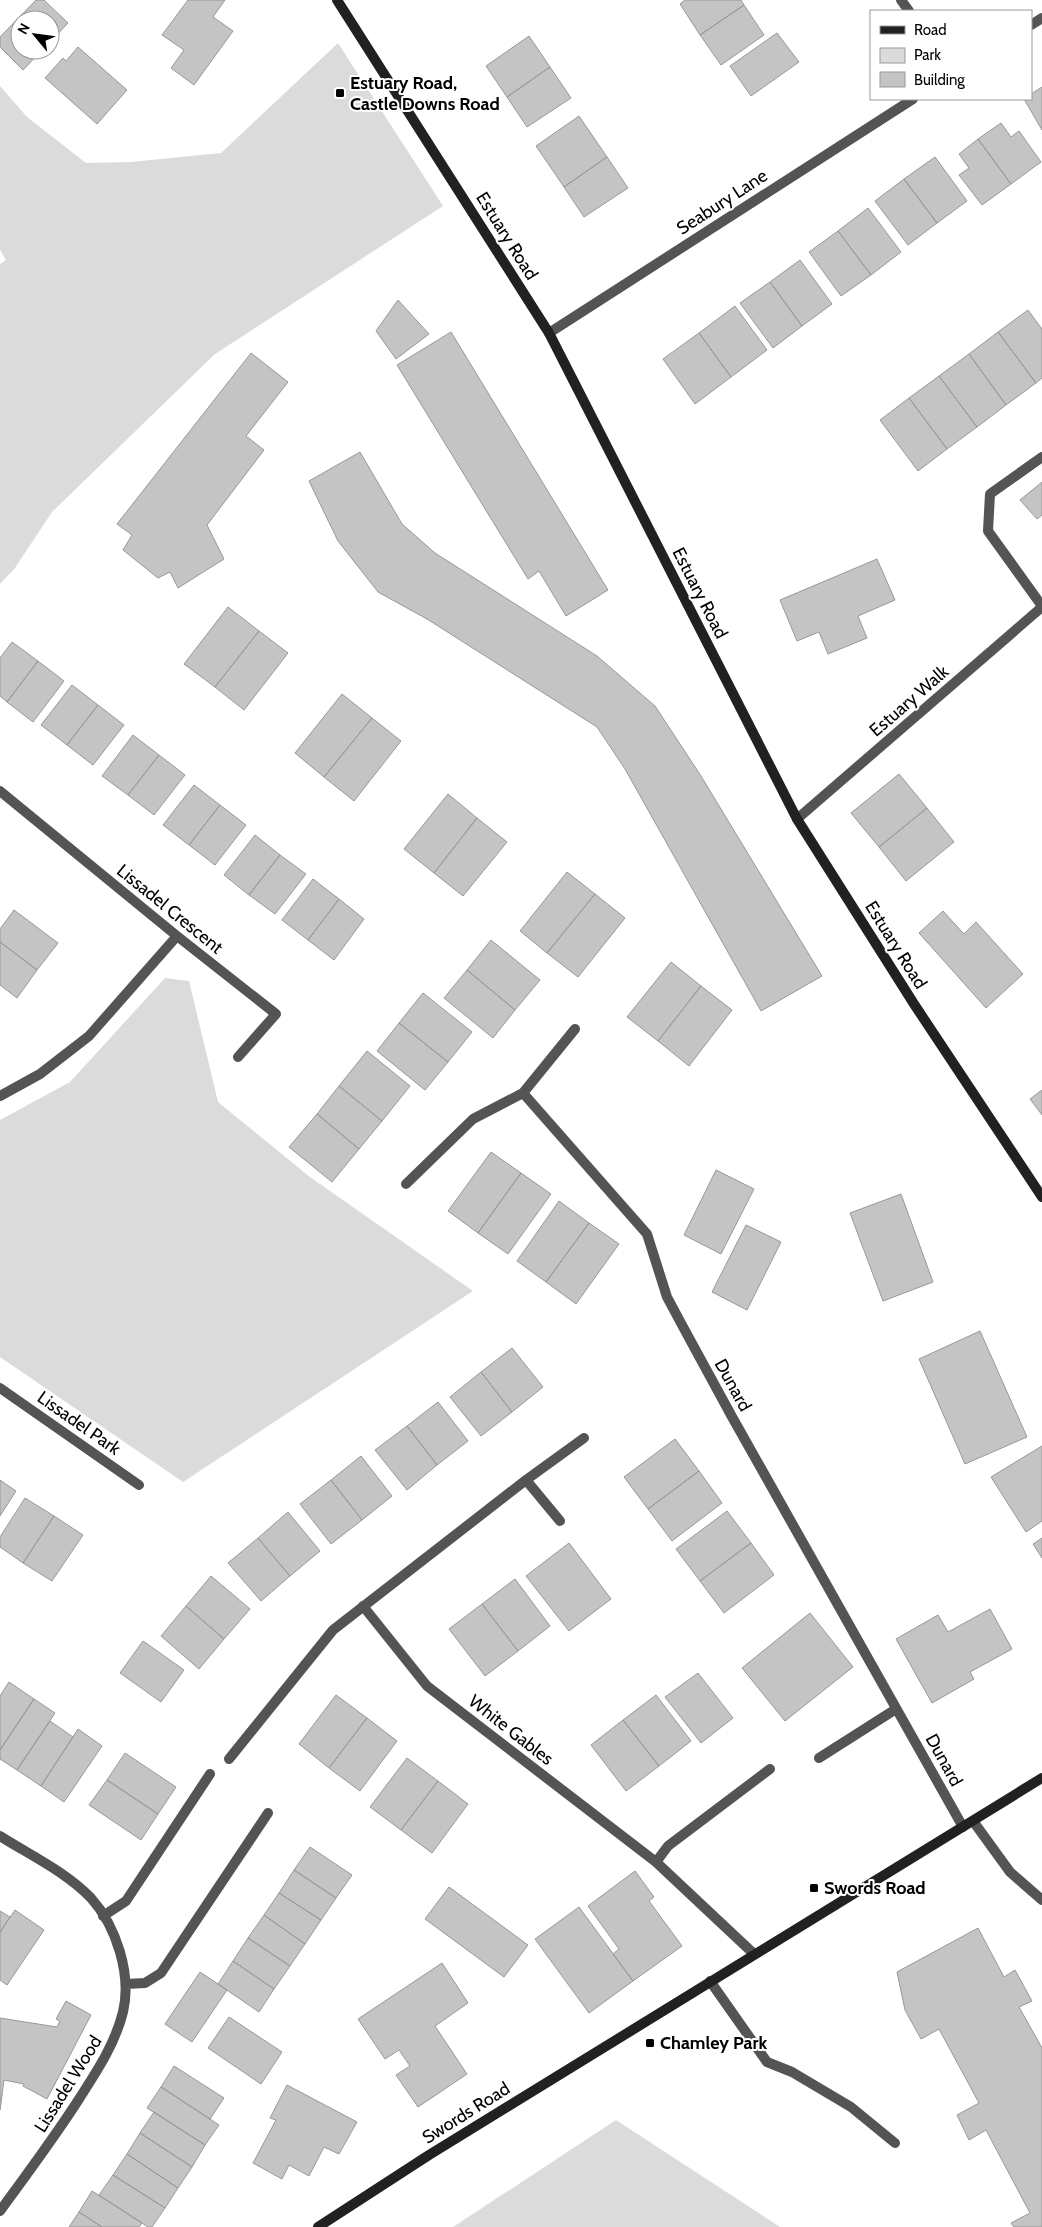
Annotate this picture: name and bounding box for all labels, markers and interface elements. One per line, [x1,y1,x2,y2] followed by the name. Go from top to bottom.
[10,10,60,60] north arrow
[870,10,1032,100] legend
[13,20,34,37] text: N
[914,21,947,39] text: Road
[914,46,941,64] text: Park
[914,71,965,89] text: Building
[350,72,500,115] place label: Estuary Road, Castle Downs Road
[334,87,346,99] marker: Estuary Road, Castle Downs Road
[673,165,771,239] street label: Seabury Lane
[471,188,543,284] street label: Estuary Road
[668,544,732,642] street label: Estuary Road
[865,660,954,741] street label: Estuary Walk
[112,859,228,959] street label: Lissadel Crescent
[860,897,932,993] street label: Estuary Road
[710,1355,756,1415] street label: Dunard
[33,1386,126,1460] street label: Lissadel Park
[464,1690,558,1770] street label: White Gables
[921,1730,967,1790] street label: Dunard
[824,1877,926,1899] place label: Swords Road
[808,1882,820,1894] marker: Swords Road
[30,2032,106,2136] street label: Lissadel Wood
[660,2032,767,2054] place label: Chamley Park
[644,2037,656,2049] marker: Chamley Park
[418,2077,514,2149] street label: Swords Road

